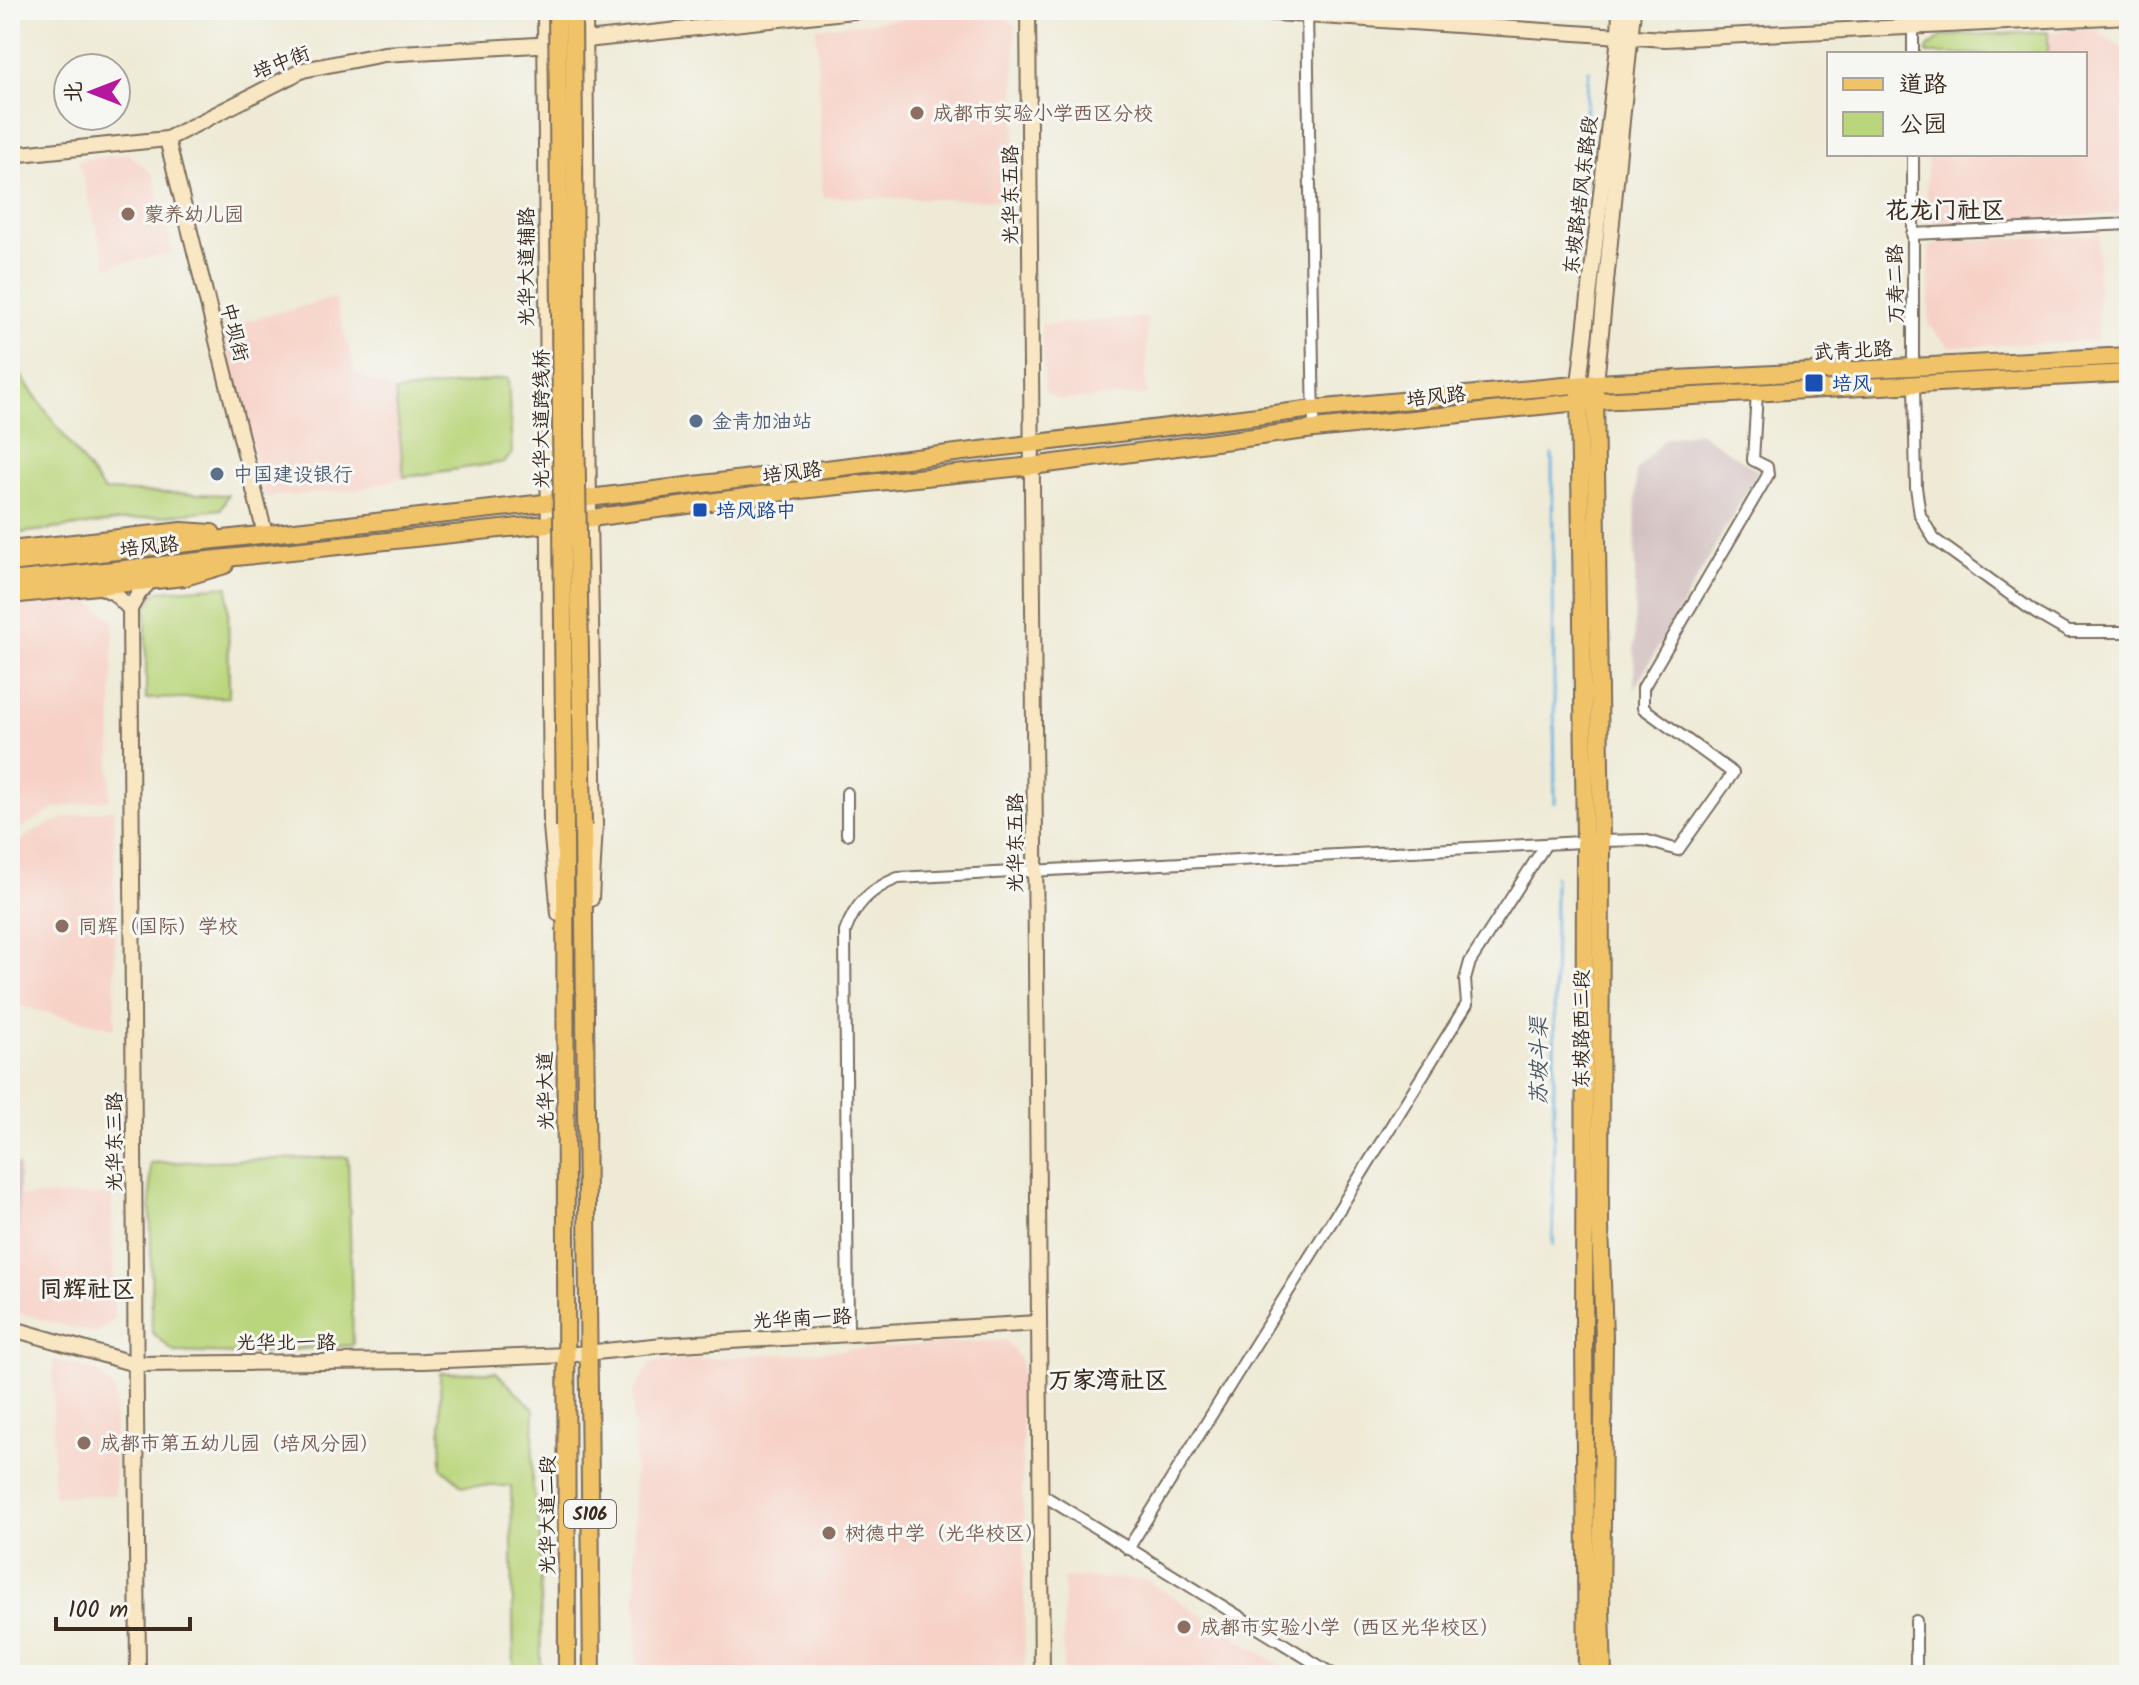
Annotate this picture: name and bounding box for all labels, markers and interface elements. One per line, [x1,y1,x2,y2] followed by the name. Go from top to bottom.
[248,38,315,90] street label: 培中街
[52,52,132,132] north arrow
[1827,52,2087,156] legend
[1899,66,1947,105] text: 道路
[57,81,92,103] text: 北
[933,99,1153,131] place label: 成都市实验小学西区分校
[908,104,926,122] marker: 成都市实验小学西区分校
[1899,106,1947,145] text: 公园
[1556,114,1608,277] street label: 东坡路培风东路段
[996,144,1028,245] street label: 光华东五路
[1885,192,2005,231] district label: 花龙门社区
[144,200,244,232] place label: 蒙养幼儿园
[119,205,137,223] marker: 蒙养幼儿园
[512,206,544,327] street label: 光华大道辅路
[1880,243,1914,324] street label: 万寿二路
[210,300,256,365] street label: 中坝街
[1812,334,1895,370] street label: 武青北路
[527,349,559,489] street label: 光华大道跨线桥
[1832,369,1872,401] place label: 培风
[1803,372,1825,394] marker: 培风
[1405,379,1469,417] street label: 培风路
[712,407,812,439] place label: 金青加油站
[687,412,705,430] marker: 金青加油站
[761,454,825,494] street label: 培风路
[233,460,353,492] place label: 中国建设银行
[208,465,226,483] marker: 中国建设银行
[716,496,796,528] place label: 培风路中
[691,501,709,519] marker: 培风路中
[118,529,182,567] street label: 培风路
[1001,792,1033,893] street label: 光华东五路
[78,912,238,944] place label: 同辉（国际）学校
[53,917,71,935] marker: 同辉（国际）学校
[1567,969,1599,1089] street label: 东坡路西三段
[1523,1015,1558,1105] water label: 苏坡斗渠
[530,1051,564,1131] street label: 光华大道
[100,1091,132,1192] street label: 光华东三路
[39,1271,135,1310] district label: 同辉社区
[751,1301,854,1339] street label: 光华南一路
[236,1328,337,1360] street label: 光华北一路
[1048,1362,1168,1401] district label: 万家湾社区
[100,1429,380,1461] place label: 成都市第五幼儿园（培风分园）
[75,1434,93,1452] marker: 成都市第五幼儿园（培风分园）
[533,1455,565,1575] street label: 光华大道二段
[564,1500,616,1528] road number: S106
[845,1519,1045,1551] place label: 树德中学（光华校区）
[820,1524,838,1542] marker: 树德中学（光华校区）
[56,1581,190,1631] scale bar
[68,1591,128,1630] text: 100 m
[1200,1613,1500,1645] place label: 成都市实验小学（西区光华校区）
[1175,1618,1193,1636] marker: 成都市实验小学（西区光华校区）

